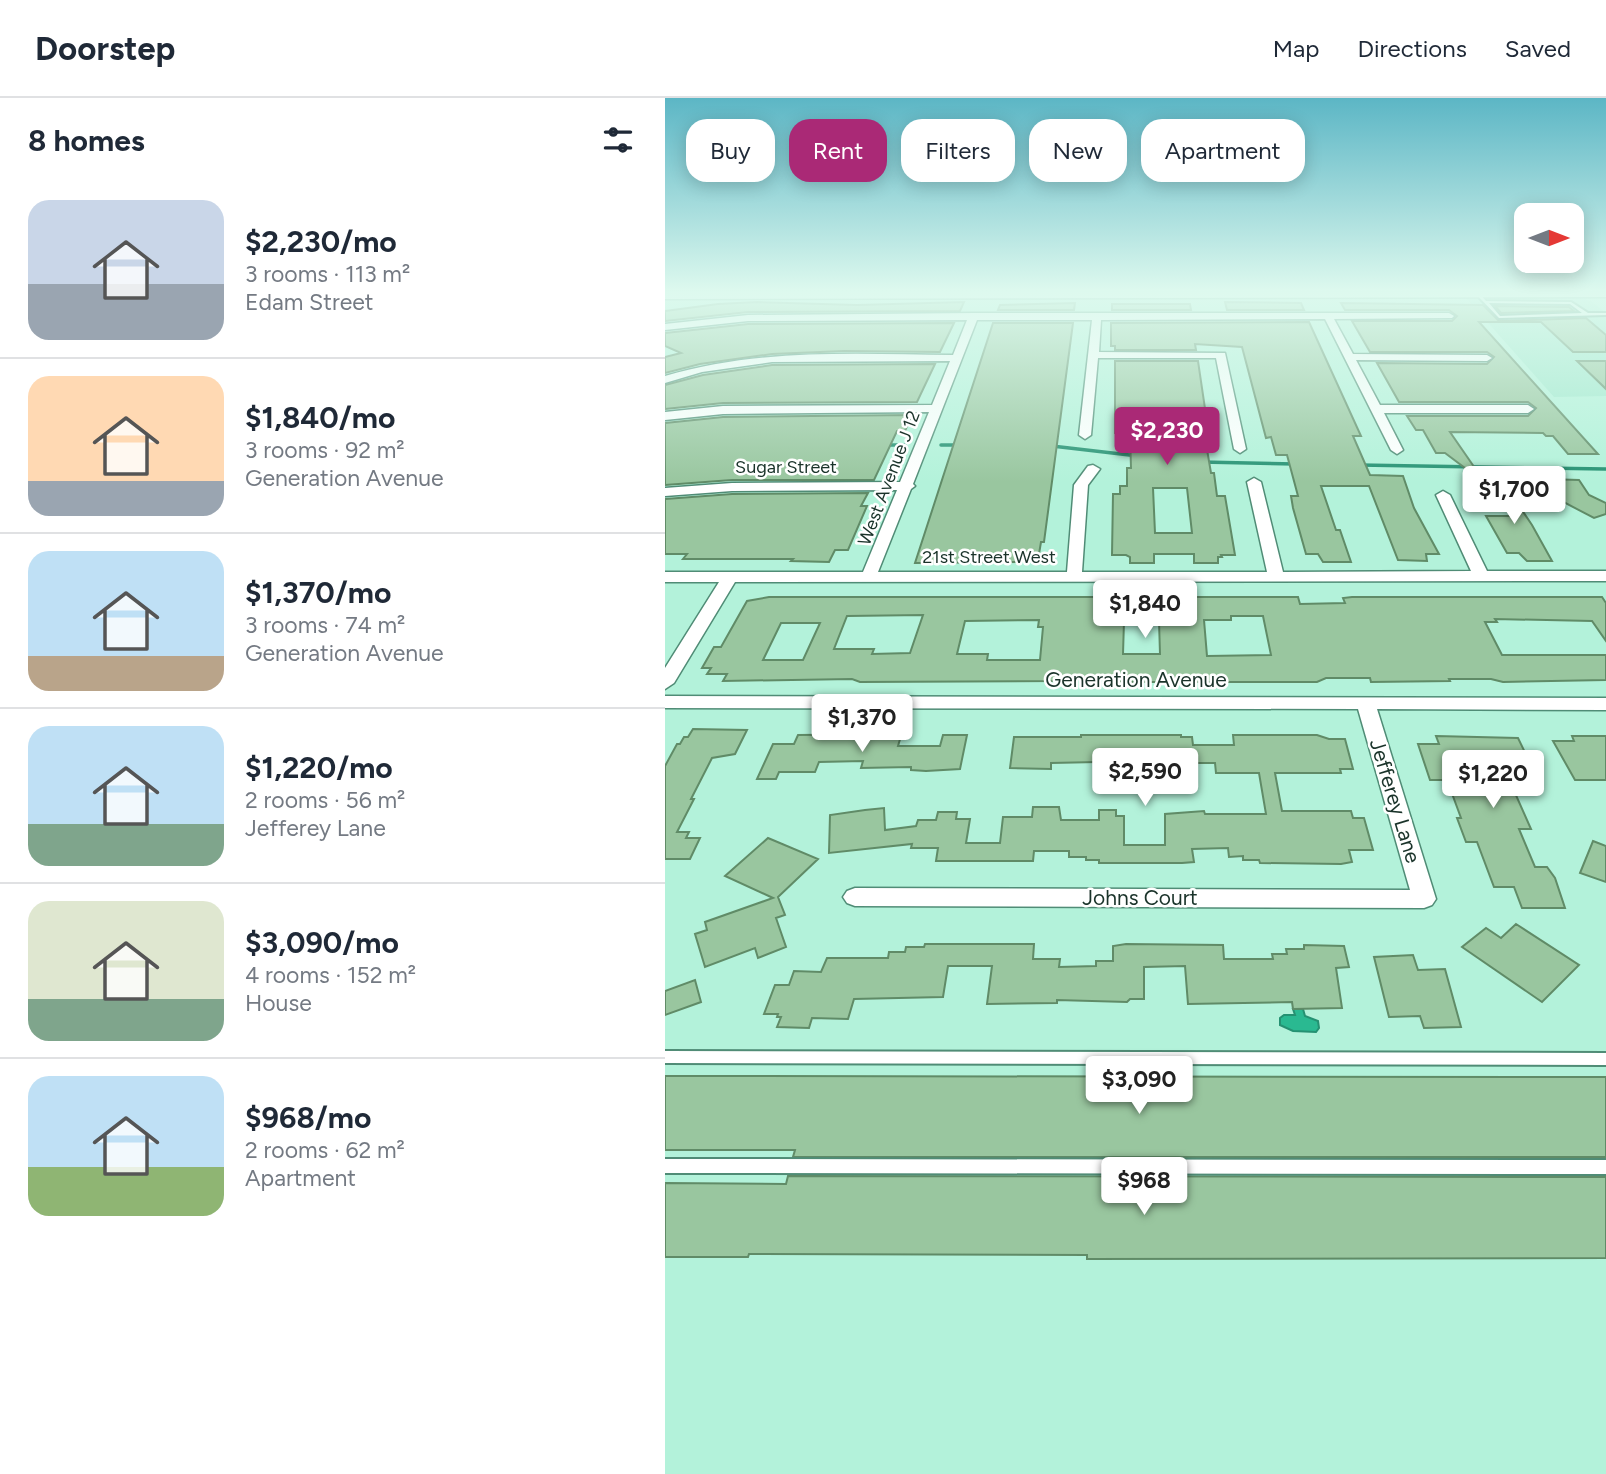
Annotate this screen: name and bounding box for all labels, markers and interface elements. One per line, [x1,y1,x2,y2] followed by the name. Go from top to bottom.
[35,29,175,68] text: Doorstep
[1273,34,1319,63] text: Map
[1357,34,1467,63] text: Directions
[1505,34,1571,63] text: Saved
[686,119,775,182] chip: Buy
[789,119,887,182] chip: Rent
[901,119,1015,182] chip: Filters
[1029,119,1127,182] chip: New
[1141,119,1305,182] chip: Apartment
[599,121,637,159] icon: filters
[28,122,145,159] text: 8 homes
[1514,203,1584,273] north arrow
[1514,203,1584,273] map controls
[245,223,397,260] text: $2,230/mo
[84,228,168,312] icon: home
[245,260,410,288] text: 3 rooms · 113 m²
[245,288,373,316] text: Edam Street
[245,399,395,436] text: $1,840/mo
[84,404,168,488] icon: home
[853,408,925,548] street label: West Avenue J 12
[1110,408,1224,467] pin: $2,230
[1131,416,1203,444] text: $2,230
[245,436,405,464] text: 3 rooms · 92 m²
[735,456,837,478] street label: Sugar Street
[245,464,444,492] text: Generation Avenue
[1457,466,1571,526] pin: $1,700
[1479,475,1549,503] text: $1,700
[922,546,1056,568] street label: 21st Street West
[245,574,391,611] text: $1,370/mo
[84,579,168,663] icon: home
[1088,580,1202,640] pin: $1,840
[1109,589,1181,617] text: $1,840
[245,611,405,639] text: 3 rooms · 74 m²
[245,639,444,667] text: Generation Avenue
[1045,667,1227,692] street label: Generation Avenue
[805,694,919,754] pin: $1,370
[828,703,896,731] text: $1,370
[1365,736,1426,866] street label: Jefferey Lane
[1088,748,1202,808] pin: $2,590
[245,749,393,786] text: $1,220/mo
[1436,750,1550,810] pin: $1,220
[84,754,168,838] icon: home
[1108,757,1182,785] text: $2,590
[1458,759,1528,787] text: $1,220
[245,786,405,814] text: 2 rooms · 56 m²
[245,814,386,842] text: Jefferey Lane
[1082,885,1198,910] street label: Johns Court
[245,924,399,961] text: $3,090/mo
[84,929,168,1013] icon: home
[245,961,416,989] text: 4 rooms · 152 m²
[245,989,312,1017] text: House
[1082,1056,1196,1116] pin: $3,090
[1102,1065,1176,1093] text: $3,090
[245,1099,371,1136] text: $968/mo
[84,1104,168,1188] icon: home
[245,1136,405,1164] text: 2 rooms · 62 m²
[1103,1158,1185,1217] pin: $968
[245,1164,356,1192] text: Apartment
[1117,1166,1171,1194] text: $968

